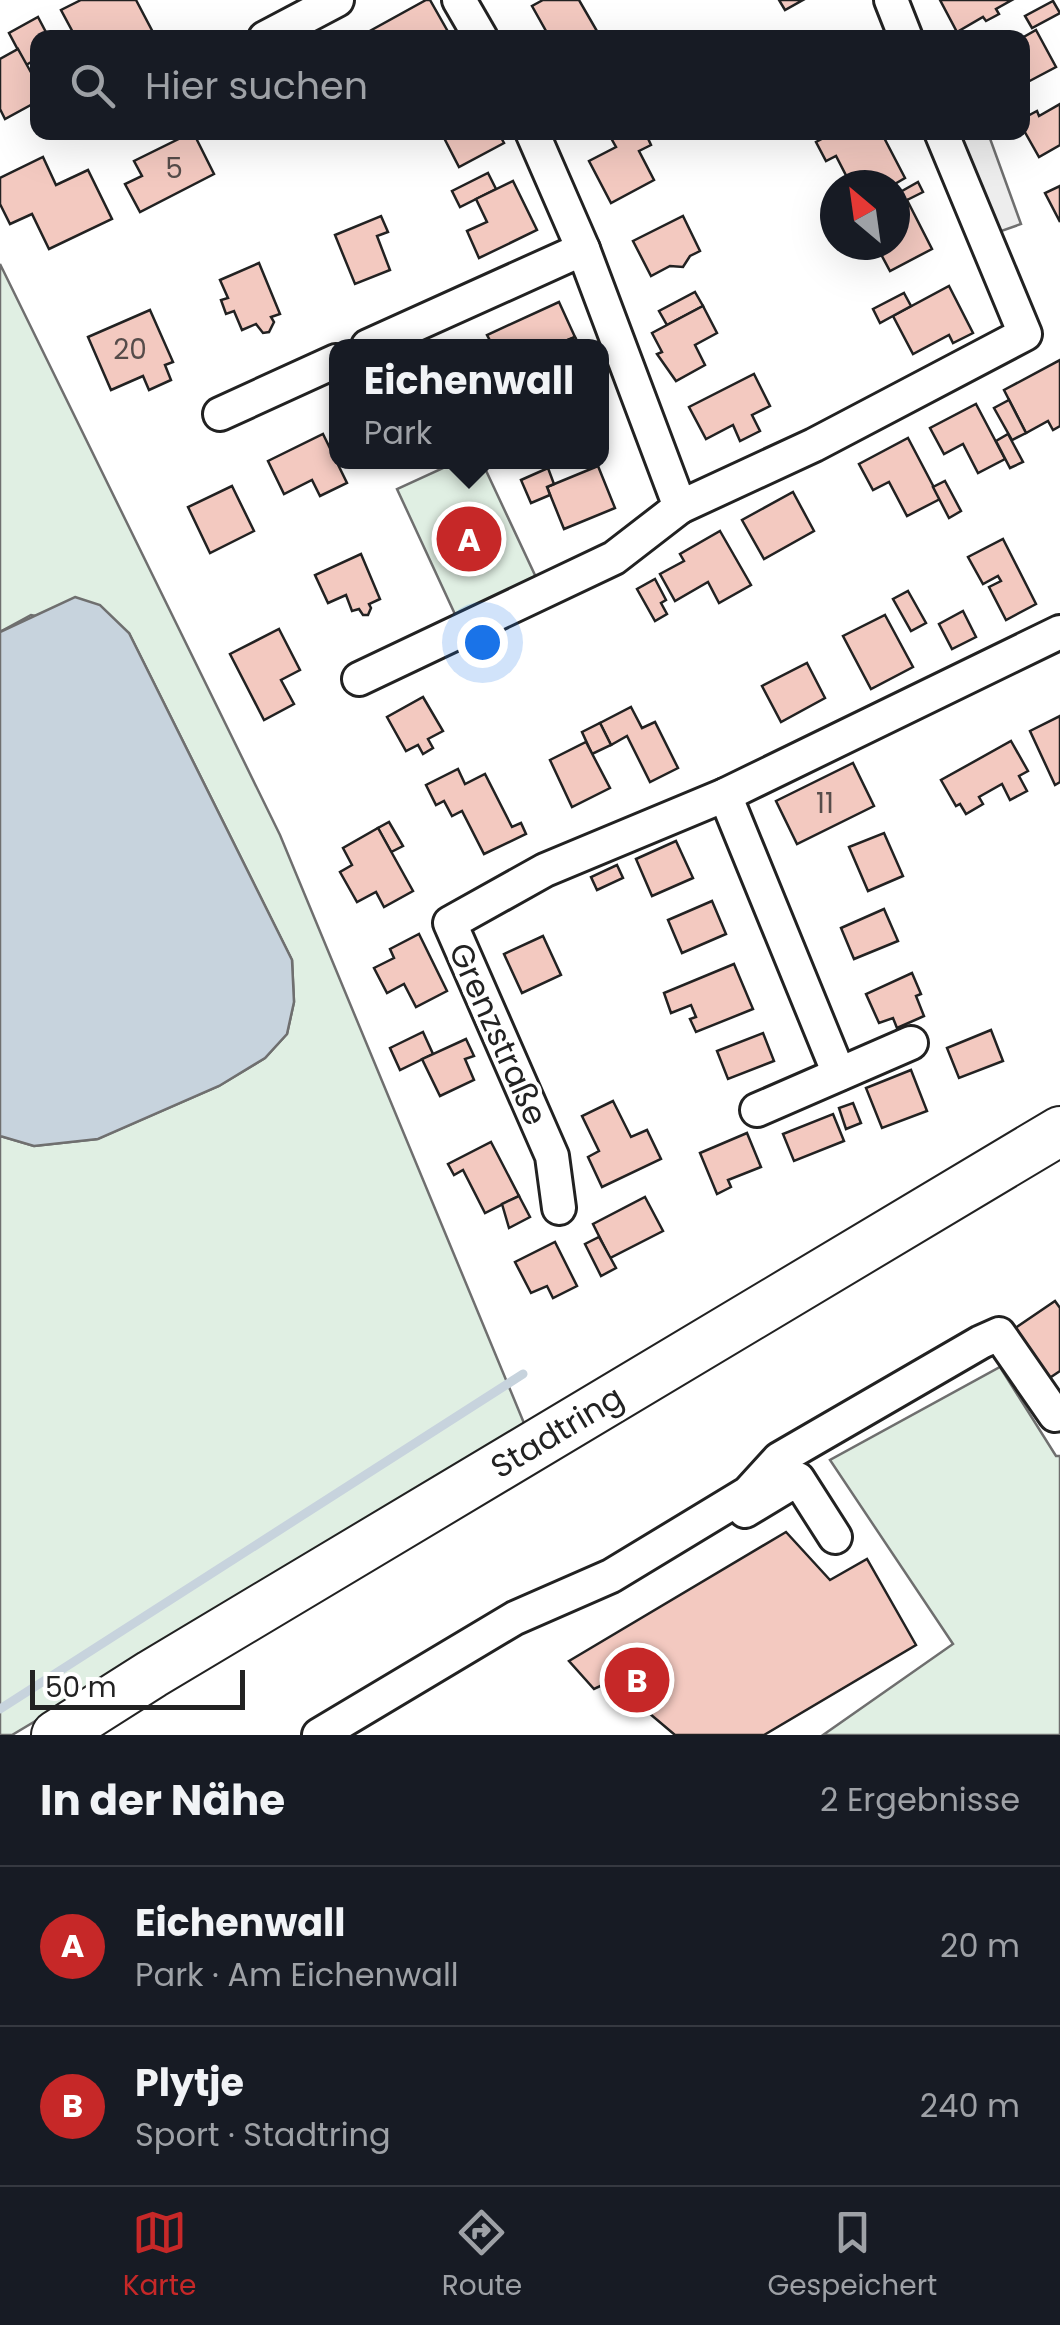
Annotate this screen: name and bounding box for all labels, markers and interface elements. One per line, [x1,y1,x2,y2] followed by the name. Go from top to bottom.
[30,30,1030,140] search box
[65,58,120,113] icon: search
[145,59,368,112] text: Hier suchen
[165,149,183,188] house number: 5
[820,170,910,260] north arrow
[113,330,147,369] house number: 20
[329,339,609,469] popup
[364,354,574,407] text: Eichenwall
[364,410,432,455] text: Park
[436,502,502,576] pin: A
[457,617,508,668] your location
[816,784,834,823] house number: 11
[438,935,559,1132] street label: Grenzstraße
[482,1374,631,1489] street label: Stadtring
[604,1642,670,1718] pin: B
[30,1665,245,1710] scale bar
[45,1668,116,1707] text: 50 m
[40,1771,285,1830] text: In der Nähe
[820,1777,1020,1822] text: 2 Ergebnisse
[135,1896,346,1949] text: Eichenwall
[61,1923,84,1968] text: A
[940,1923,1020,1968] text: 20 m
[135,1952,459,1997] text: Park · Am Eichenwall
[135,2056,244,2109] text: Plytje
[62,2083,83,2128] text: B
[920,2083,1020,2128] text: 240 m
[135,2112,391,2157] text: Sport · Stadtring
[123,2205,196,2307] tab: Karte
[442,2205,522,2307] tab: Route
[767,2205,937,2307] tab: Gespeichert

